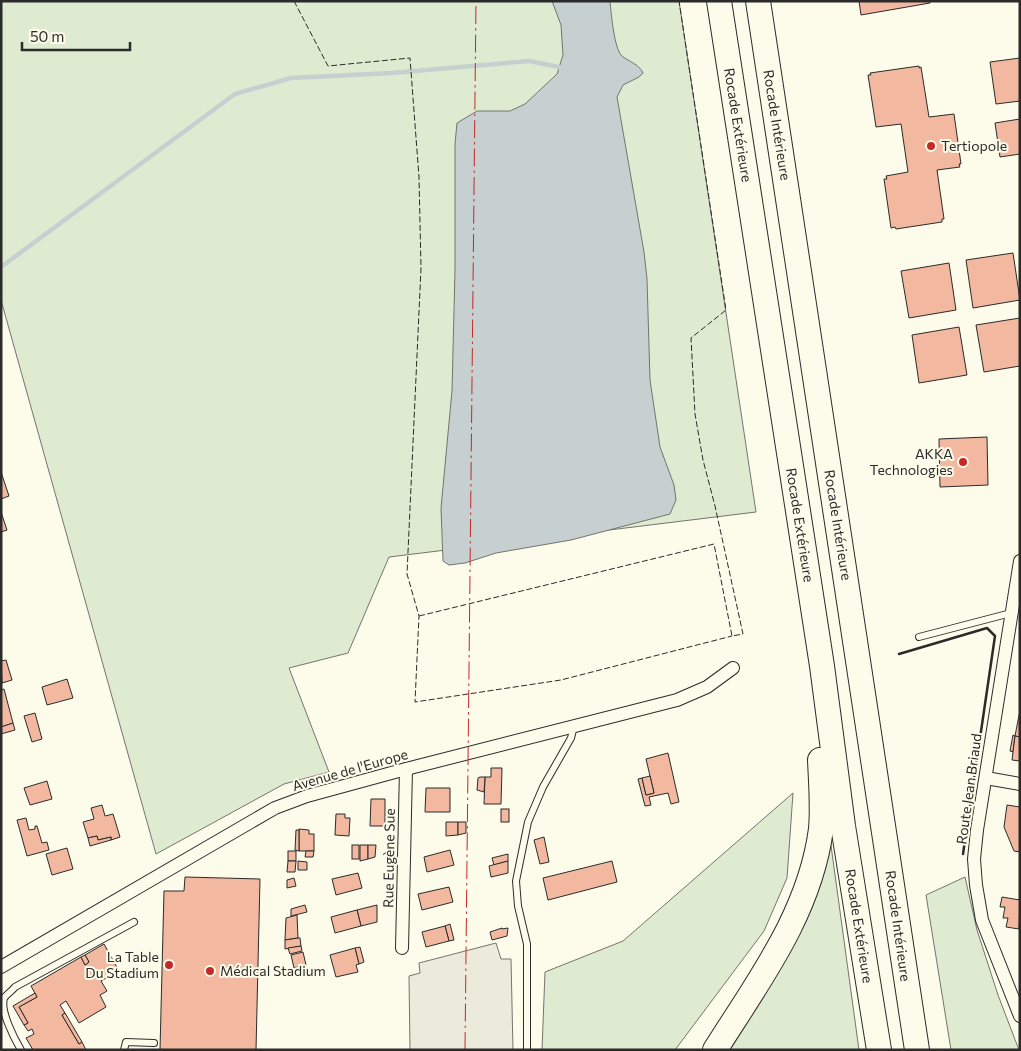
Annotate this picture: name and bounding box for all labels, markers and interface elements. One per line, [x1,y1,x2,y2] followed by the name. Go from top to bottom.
[22,20,130,52] scale bar
[30,27,64,45] text: 50 m
[721,66,756,183] street label: Rocade Extérieure
[760,68,795,181] street label: Rocade Intérieure
[941,137,1007,154] place label: Tertiopole
[925,140,937,152] marker: Tertiopole
[870,445,953,478] place label: AKKA Technologies
[957,456,969,468] marker: AKKA Technologies
[783,466,818,583] street label: Rocade Extérieure
[821,468,856,581] street label: Rocade Intérieure
[952,732,985,845] street label: Route Jean Briaud
[290,745,410,794] street label: Avenue de l'Europe
[379,808,398,908] street label: Rue Eugène Sue
[842,867,877,984] street label: Rocade Extérieure
[882,869,915,982] street label: Rocade Intérieure
[85,948,159,981] place label: La Table Du Stadium
[163,959,175,971] marker: La Table Du Stadium
[220,962,326,979] place label: Médical Stadium
[204,965,216,977] marker: Médical Stadium

